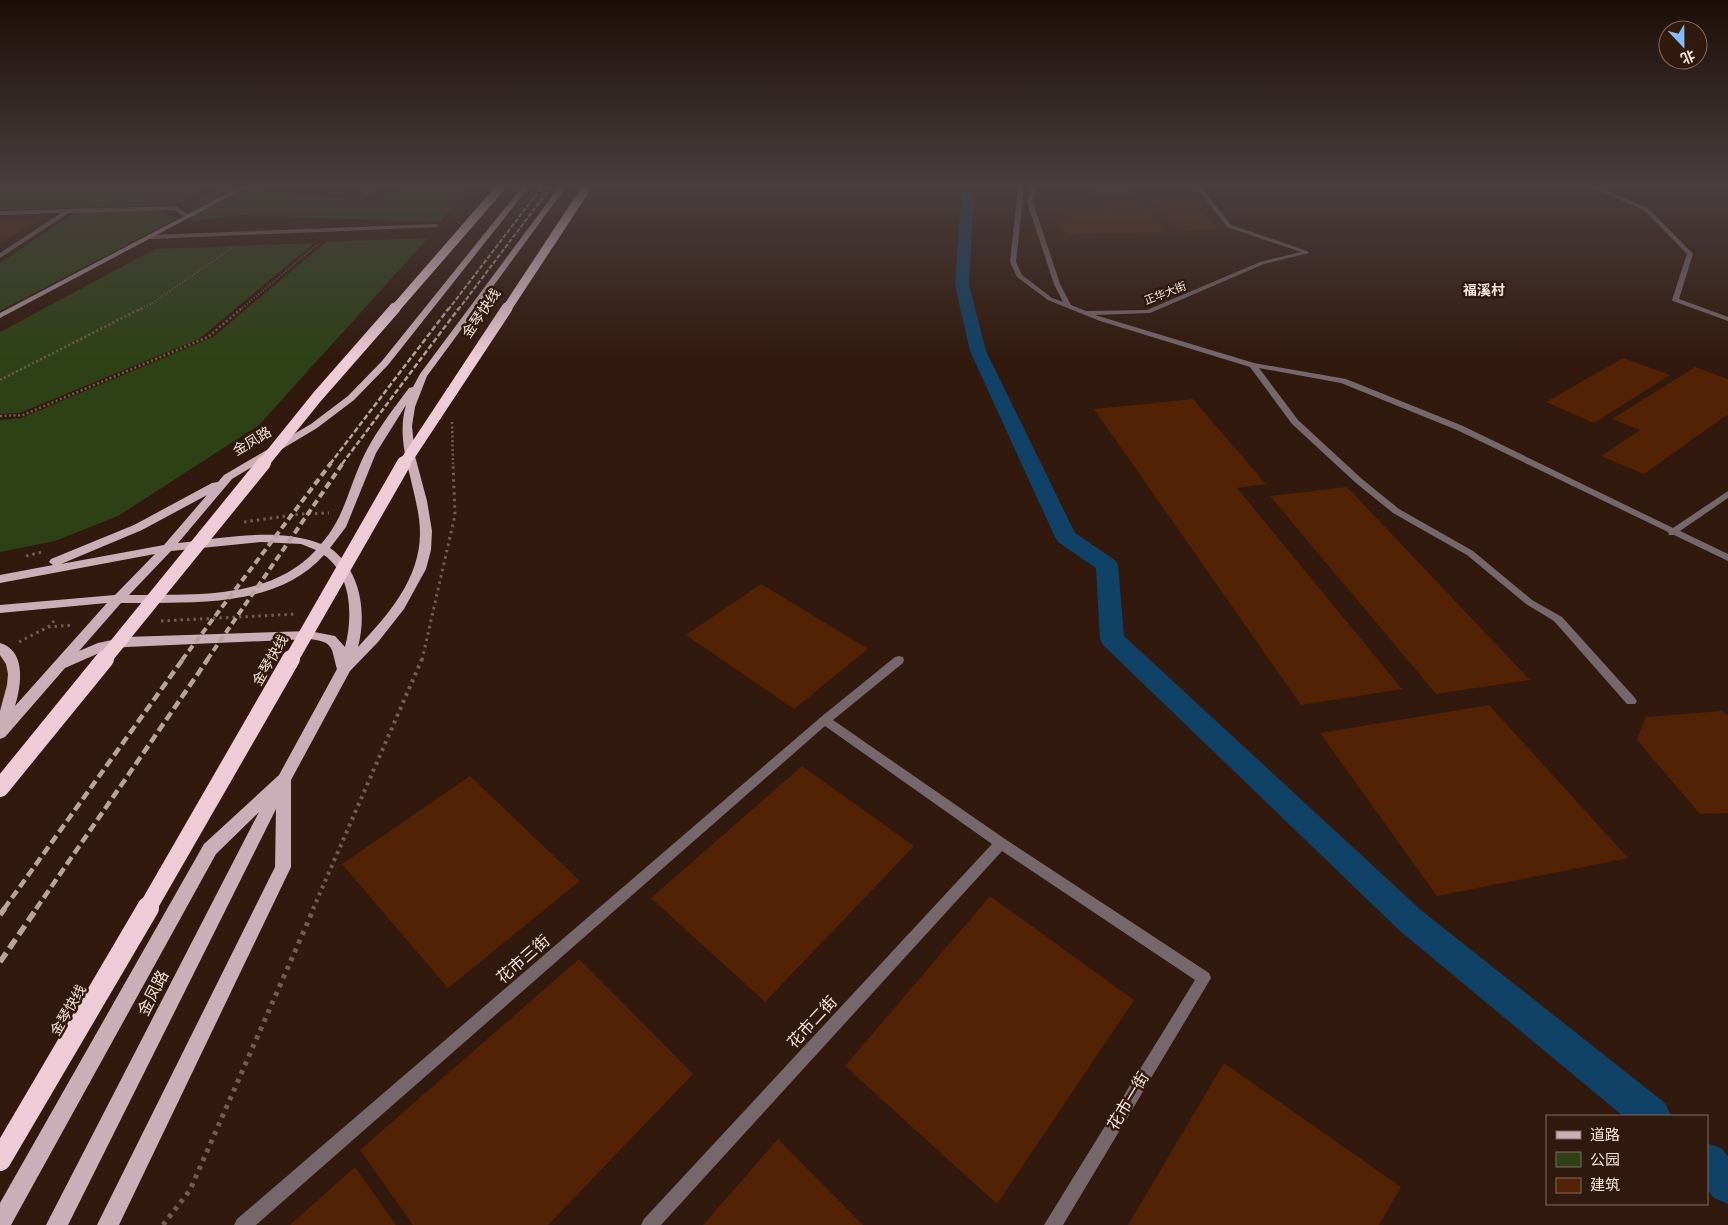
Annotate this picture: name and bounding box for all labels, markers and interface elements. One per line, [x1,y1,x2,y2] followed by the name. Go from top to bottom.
[1658,20,1708,70] north arrow
[1678,45,1698,69] text: 北
[1142,278,1188,308] street label: 正华大街
[1463,280,1505,300] district label: 福溪村
[457,284,505,342] street label: 金琴快线
[229,422,275,460] street label: 金凤路
[247,631,293,689] street label: 金琴快线
[491,929,555,989] street label: 花市三街
[132,966,174,1020] street label: 金凤路
[45,981,91,1039] street label: 金琴快线
[782,991,842,1053] street label: 花市二街
[1102,1068,1154,1134] street label: 花市一街
[1546,1115,1708,1205] legend
[1590,1124,1620,1145] text: 道路
[1590,1149,1620,1170] text: 公园
[1590,1174,1620,1195] text: 建筑

